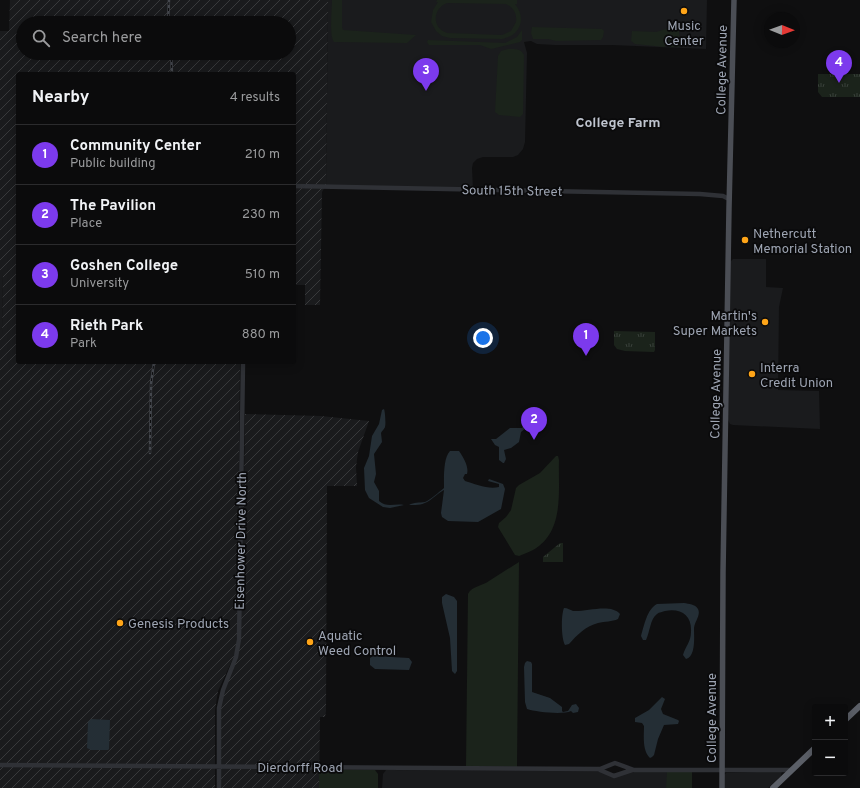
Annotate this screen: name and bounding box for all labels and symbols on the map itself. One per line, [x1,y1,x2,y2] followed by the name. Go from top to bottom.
[679,6,689,16] marker: Music Center
[764,12,800,48] north arrow
[664,19,704,50] place label: Music Center
[714,25,732,115] street label: College Avenue
[826,50,852,83] pin: 4
[413,58,439,91] pin: 3
[576,115,660,132] district label: College Farm
[461,183,563,201] street label: South 15th Street
[753,227,852,258] place label: Nethercutt Memorial Station
[740,235,750,245] marker: Nethercutt Memorial Station
[673,309,757,340] place label: Martin's Super Markets
[760,317,770,327] marker: Martin's Super Markets
[573,323,599,356] pin: 1
[473,328,493,348] your location
[708,349,726,439] street label: College Avenue
[760,361,833,392] place label: Interra Credit Union
[747,369,757,379] marker: Interra Credit Union
[521,407,547,440] pin: 2
[233,472,251,610] street label: Eisenhower Drive North
[128,617,229,633] place label: Genesis Products
[115,618,125,628] marker: Genesis Products
[318,629,396,660] place label: Aquatic Weed Control
[305,637,315,647] marker: Aquatic Weed Control
[705,673,721,763] street label: College Avenue
[257,761,343,777] street label: Dierdorff Road

